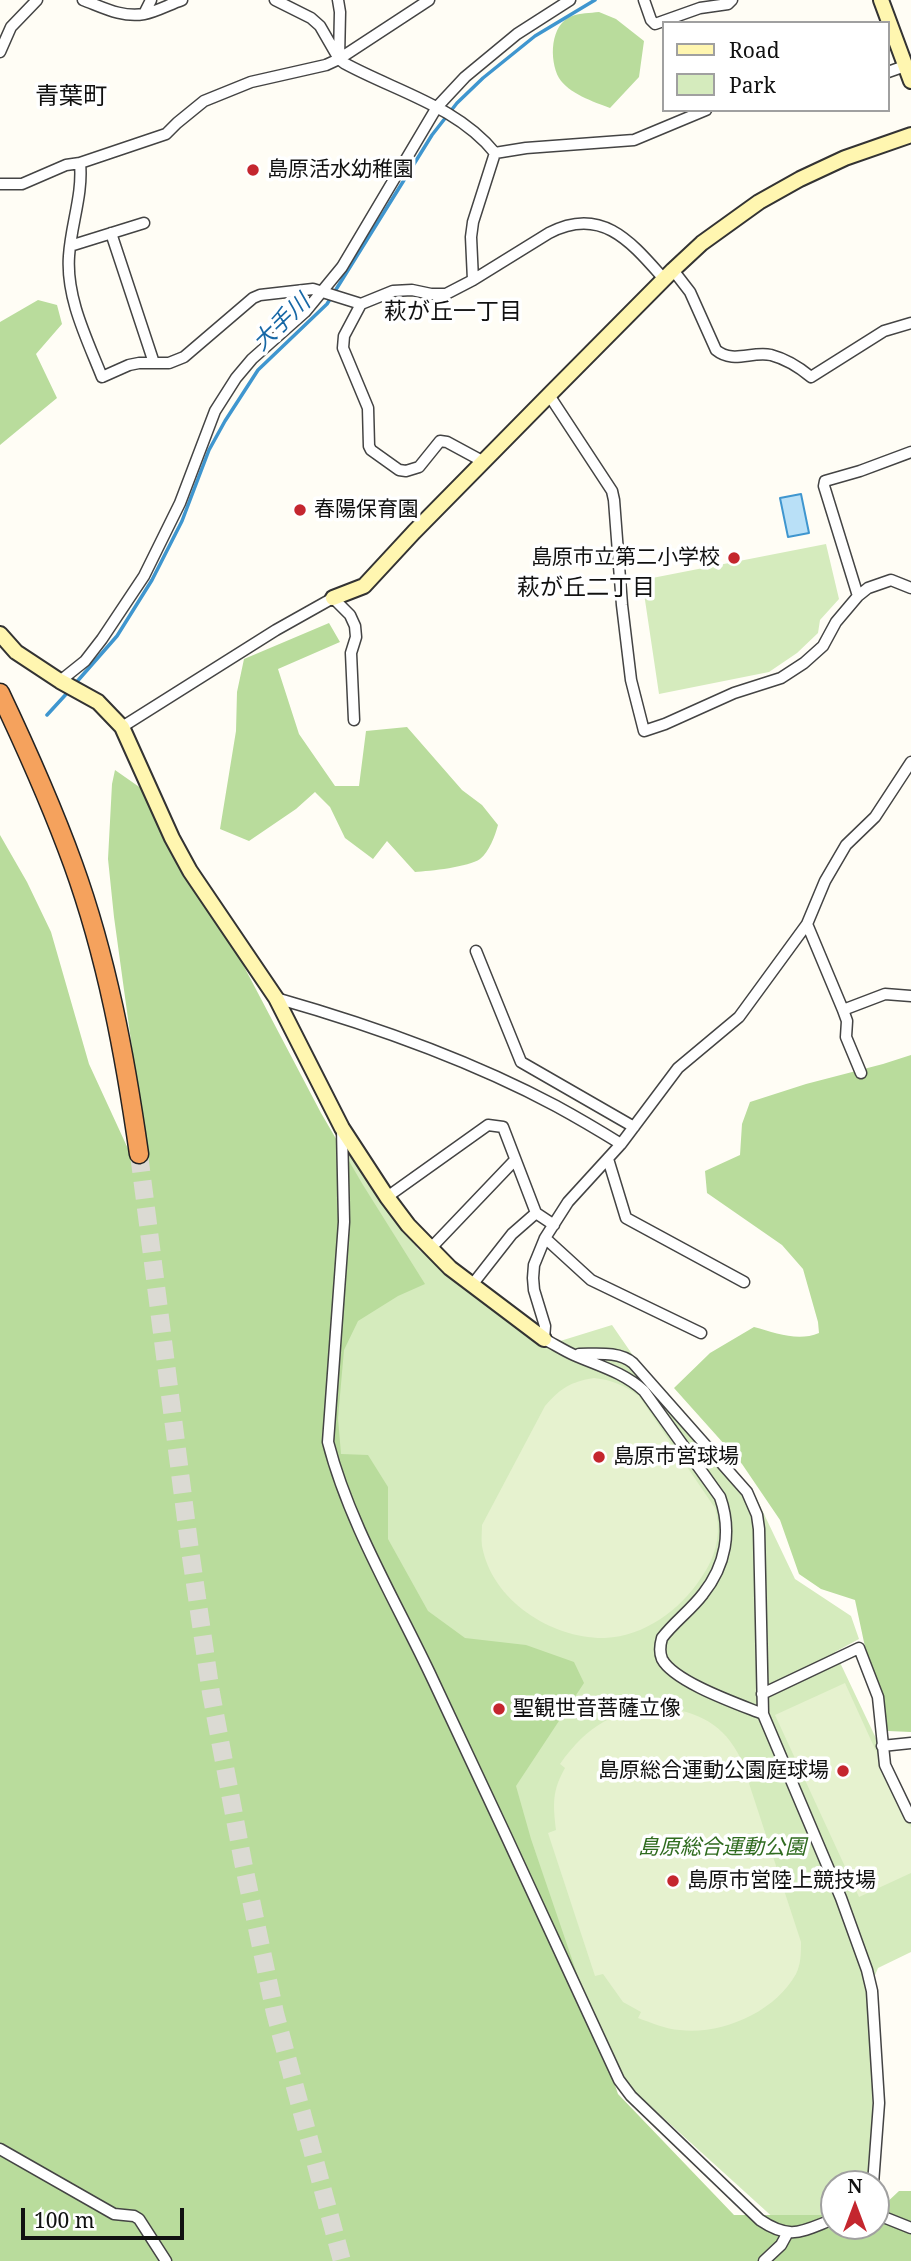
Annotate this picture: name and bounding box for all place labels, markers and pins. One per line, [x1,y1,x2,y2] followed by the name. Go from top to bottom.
[267,157,414,183] place label: 島原活水幼稚園
[245,162,261,178] marker: 島原活水幼稚園
[314,497,419,523] place label: 春陽保育園
[292,502,308,518] marker: 春陽保育園
[531,545,720,571] place label: 島原市立第二小学校
[726,550,742,566] marker: 島原市立第二小学校
[613,1444,739,1470] place label: 島原市営球場
[591,1449,607,1465] marker: 島原市営球場
[513,1696,681,1722] place label: 聖観世音菩薩立像
[491,1701,507,1717] marker: 聖観世音菩薩立像
[598,1758,829,1784] place label: 島原総合運動公園庭球場
[835,1763,851,1779] marker: 島原総合運動公園庭球場
[687,1868,876,1894] place label: 島原市営陸上競技場
[665,1873,681,1889] marker: 島原市営陸上競技場

